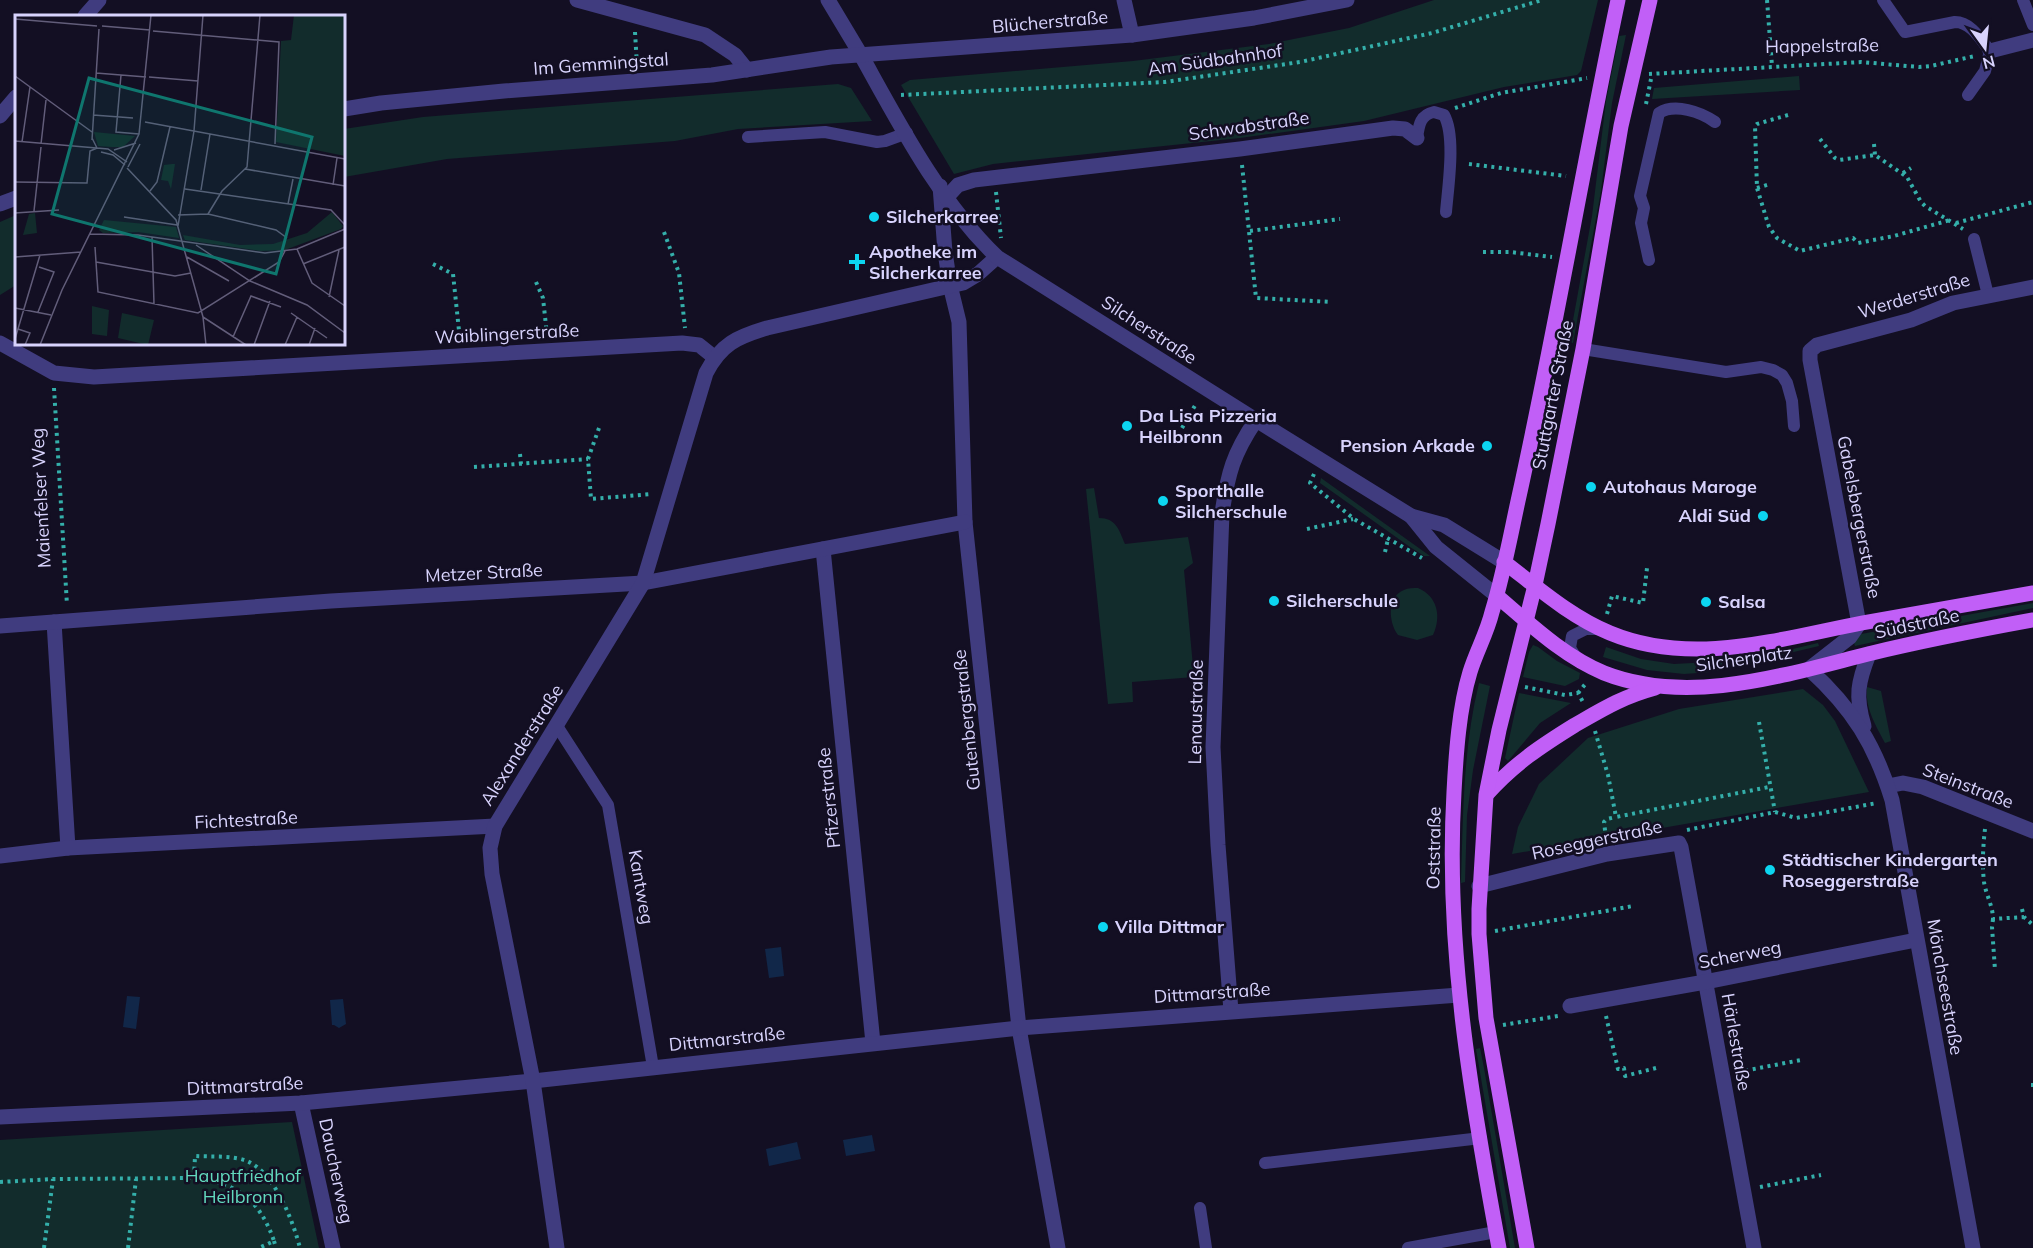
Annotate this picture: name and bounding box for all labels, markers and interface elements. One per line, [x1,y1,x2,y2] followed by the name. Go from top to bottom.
[991,5,1109,38] street label: Blücherstraße
[15,15,345,345] inset map
[1955,18,2015,78] north arrow
[1765,33,1879,58] street label: Happelstraße
[1146,39,1285,80] street label: Am Südbahnhof
[533,47,669,80] street label: Im Gemmingstal
[1980,51,1997,74] text: N
[1187,106,1311,145] street label: Schwabstraße
[886,205,999,228] place label: Silcherkarree
[867,210,881,224] marker: Silcherkarree
[869,240,982,284] place label: Apotheke im Silcherkarree
[850,255,864,269] marker: Apotheke im Silcherkarree
[1855,268,1973,323] street label: Werderstraße
[1097,290,1201,369] street label: Silcherstraße
[434,318,580,349] street label: Waiblingerstraße
[1527,318,1578,472] street label: Stuttgarter Straße
[1139,404,1277,448] place label: Da Lisa Pizzeria Heilbronn
[1120,419,1134,433] marker: Da Lisa Pizzeria Heilbronn
[25,427,56,569] street label: Maienfelser Weg
[1340,434,1475,457] place label: Pension Arkade
[1832,434,1887,600] street label: Gabelsbergerstraße
[1480,439,1494,453] marker: Pension Arkade
[1603,475,1757,498] place label: Autohaus Maroge
[1175,479,1287,523] place label: Sporthalle Silcherschule
[1584,480,1598,494] marker: Autohaus Maroge
[1156,494,1170,508] marker: Sporthalle Silcherschule
[1679,504,1751,527] place label: Aldi Süd
[1756,509,1770,523] marker: Aldi Süd
[425,558,543,587] street label: Metzer Straße
[1286,589,1398,612] place label: Silcherschule
[1718,590,1766,613] place label: Salsa
[1267,594,1281,608] marker: Silcherschule
[1699,595,1713,609] marker: Salsa
[1872,603,1961,644] street label: Südstraße
[1694,640,1794,677] street label: Silcherplatz
[948,648,985,792] street label: Gutenbergstraße
[1183,659,1208,765] street label: Lenaustraße
[475,680,568,810] street label: Alexanderstraße
[812,747,845,850] street label: Pfizerstraße
[1919,758,2017,813] street label: Steinstraße
[194,805,298,834] street label: Fichtestraße
[1421,806,1446,889] street label: Oststraße
[1530,814,1664,865] street label: Roseggerstraße
[624,848,659,926] street label: Kantweg
[1782,848,1998,892] place label: Städtischer Kindergarten Roseggerstraße
[1763,863,1777,877] marker: Städtischer Kindergarten Roseggerstraße
[1114,915,1225,938] place label: Villa Dittmar
[1922,917,1969,1057] street label: Mönchseestraße
[1096,920,1110,934] marker: Villa Dittmar
[1697,935,1783,974] street label: Scherweg
[1153,977,1271,1008] street label: Dittmarstraße
[1717,991,1756,1093] street label: Härlestraße
[668,1021,786,1056] street label: Dittmarstraße
[186,1071,304,1100] street label: Dittmarstraße
[314,1116,359,1226] street label: Daucherweg
[185,1164,302,1208] park label: Hauptfriedhof Heilbronn

